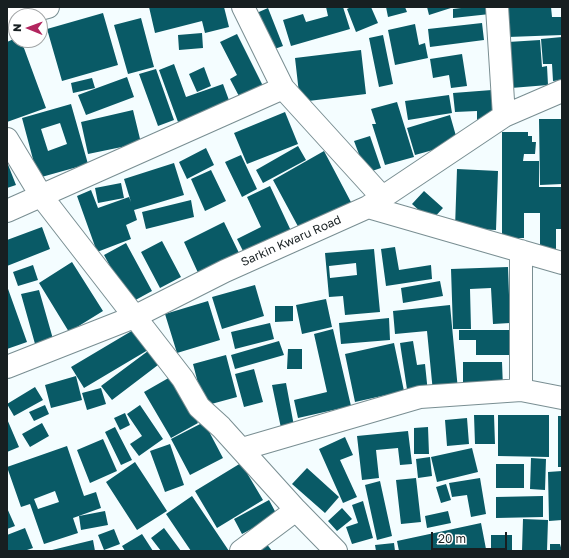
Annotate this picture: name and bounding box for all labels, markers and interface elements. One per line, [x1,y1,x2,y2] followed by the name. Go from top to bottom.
[8,8,48,48] north arrow
[10,23,23,32] text: N
[239,212,343,270] street label: Sarkin Kwaru Road
[433,524,509,550] scale bar
[438,531,466,546] text: 20 m

